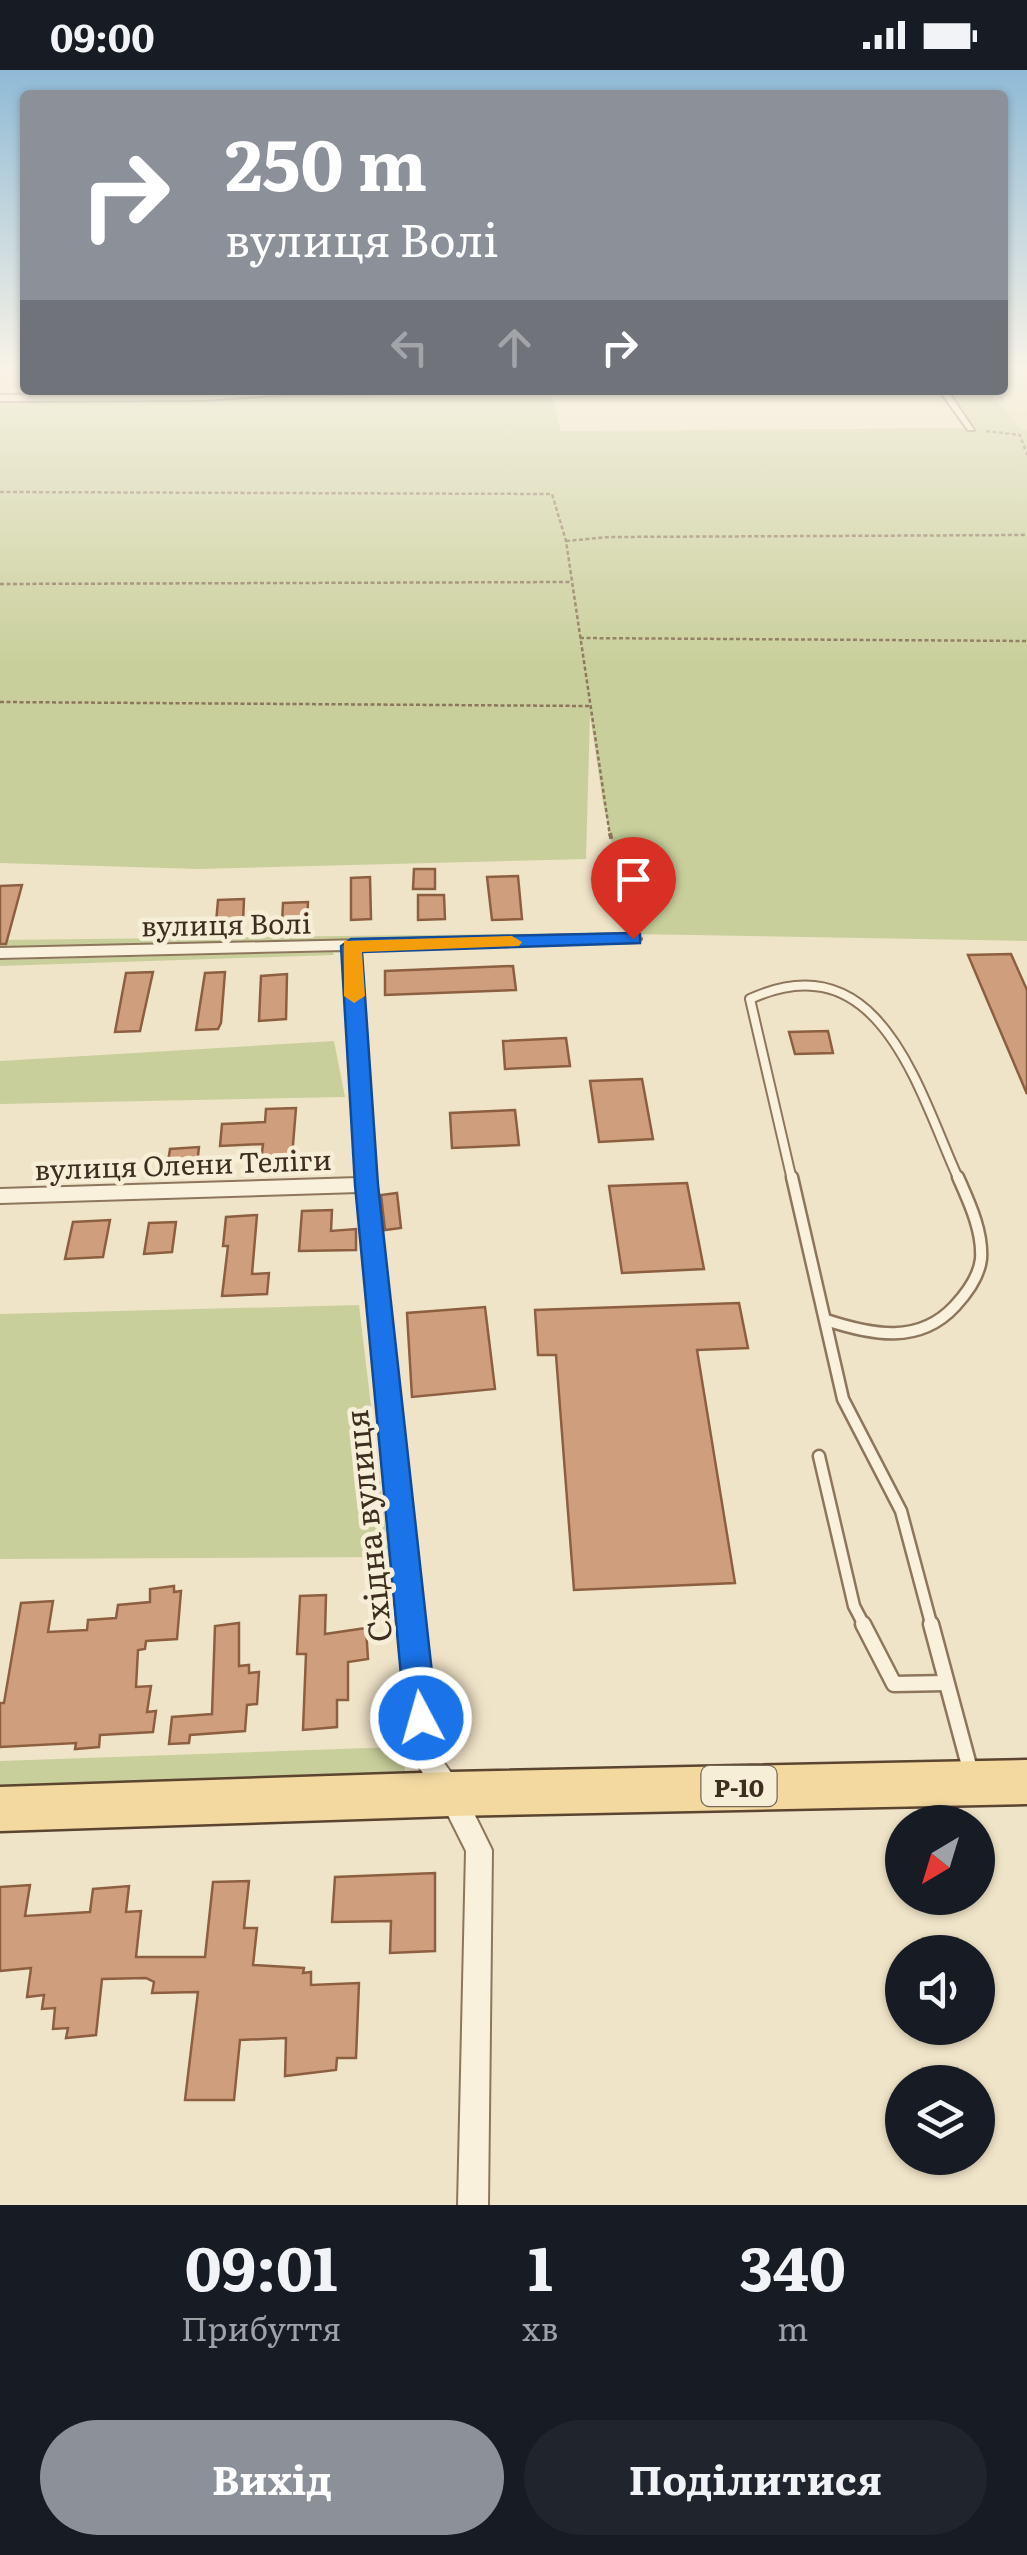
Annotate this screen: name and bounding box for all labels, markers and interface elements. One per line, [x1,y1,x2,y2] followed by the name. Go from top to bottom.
[50,7,155,64] text: 09:00
[225,109,427,213] text: 250 m
[60,130,190,260] icon: right
[225,204,498,271] text: вулиця Волі
[382,320,437,375] icon: left
[487,320,542,375] icon: ahead
[592,320,647,375] icon: right
[591,837,676,940] pin
[606,852,661,907] icon: arrive
[141,901,311,945] street label: вулиця Волі
[34,1137,332,1189] street label: вулиця Олени Теліги
[330,1407,402,1645] street label: Східна вулиця
[369,1666,473,1770] position arrow
[702,1766,776,1806] road number: Р-10
[885,1805,995,1915] north arrow
[885,1805,995,2175] map controls
[885,1935,995,2045] button: sound
[885,2065,995,2175] button: layers
[185,2220,338,2309] text: 09:01
[528,2220,553,2309] text: 1
[739,2220,846,2309] text: 340
[181,2303,341,2351] text: Прибуття
[522,2303,558,2351] text: хв
[777,2303,808,2351] text: m
[40,2420,504,2535] button: Вихід
[524,2420,987,2535] button: Поділитися

